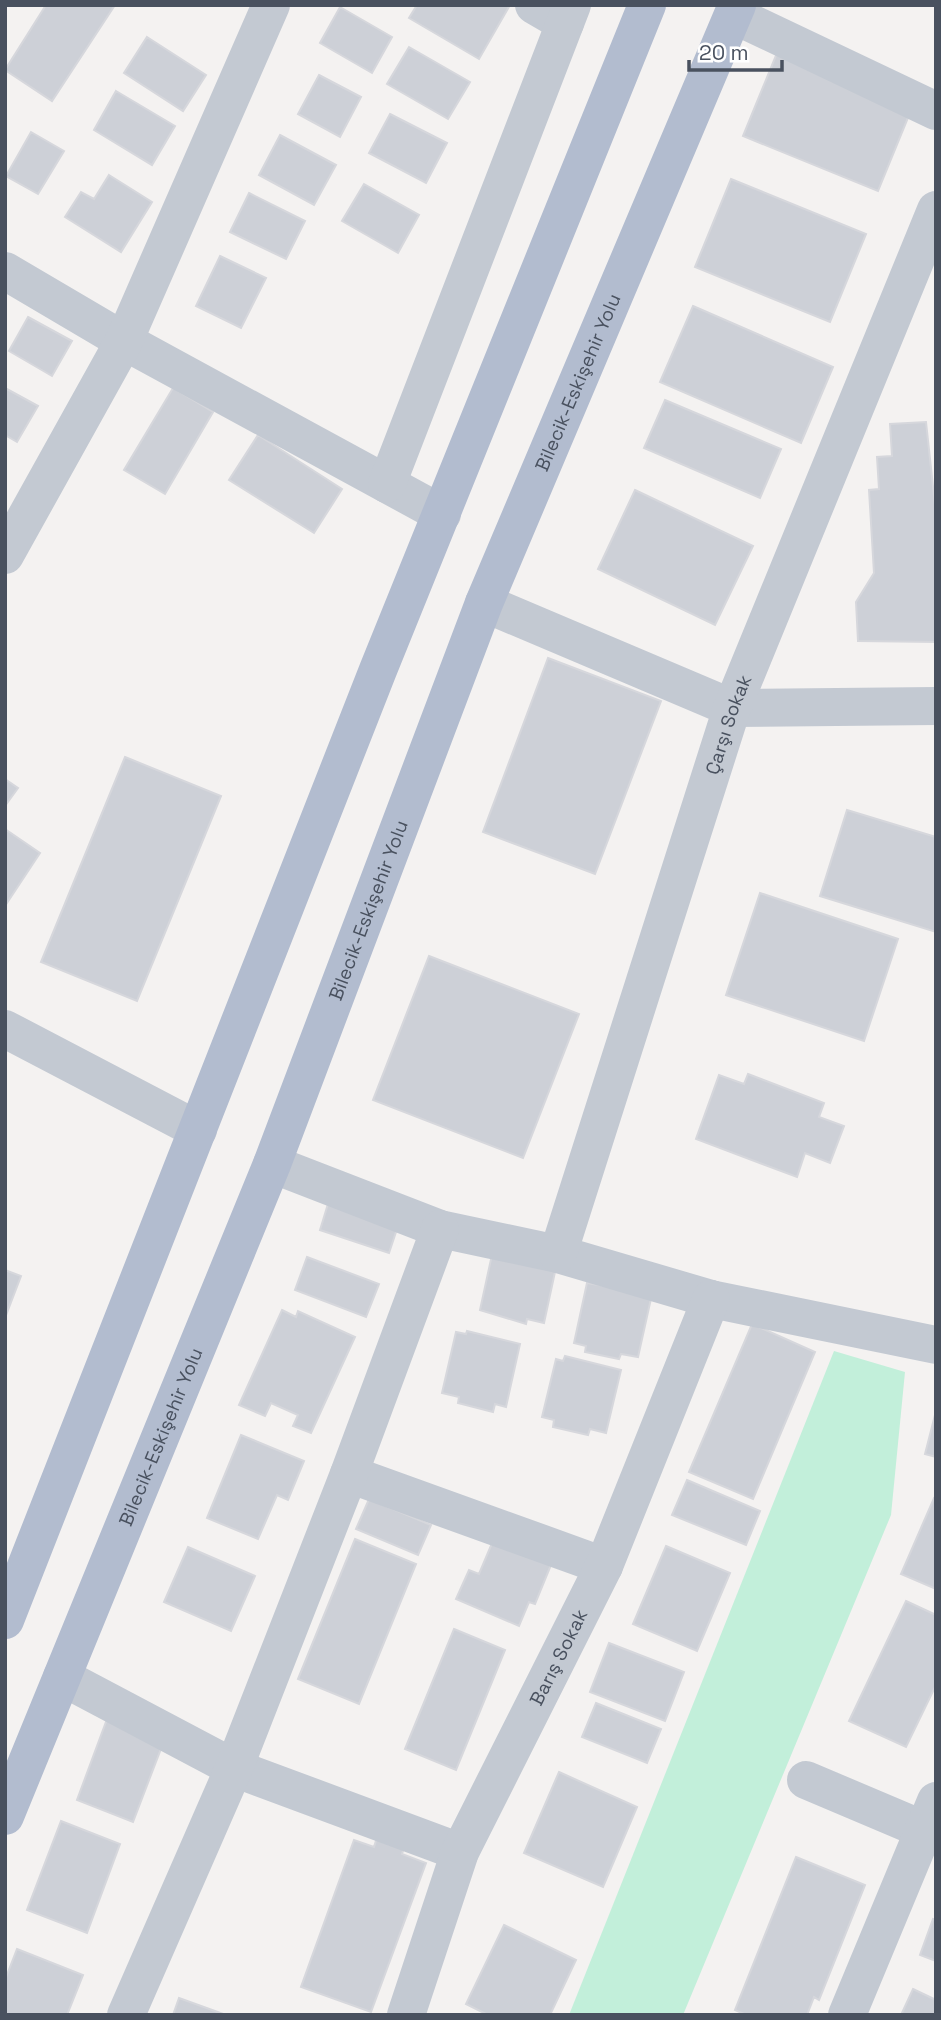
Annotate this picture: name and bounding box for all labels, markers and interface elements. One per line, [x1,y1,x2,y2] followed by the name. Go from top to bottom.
[689,28,782,72] scale bar
[699,39,749,66] text: 20 m
[529,290,626,475] street label: Bilecik-Eskişehir Yolu
[700,671,757,778] street label: Çarşı Sokak
[323,817,414,1004] street label: Bilecik-Eskişehir Yolu
[113,1344,208,1530] street label: Bilecik-Eskişehir Yolu
[524,1605,593,1710] street label: Barış Sokak

